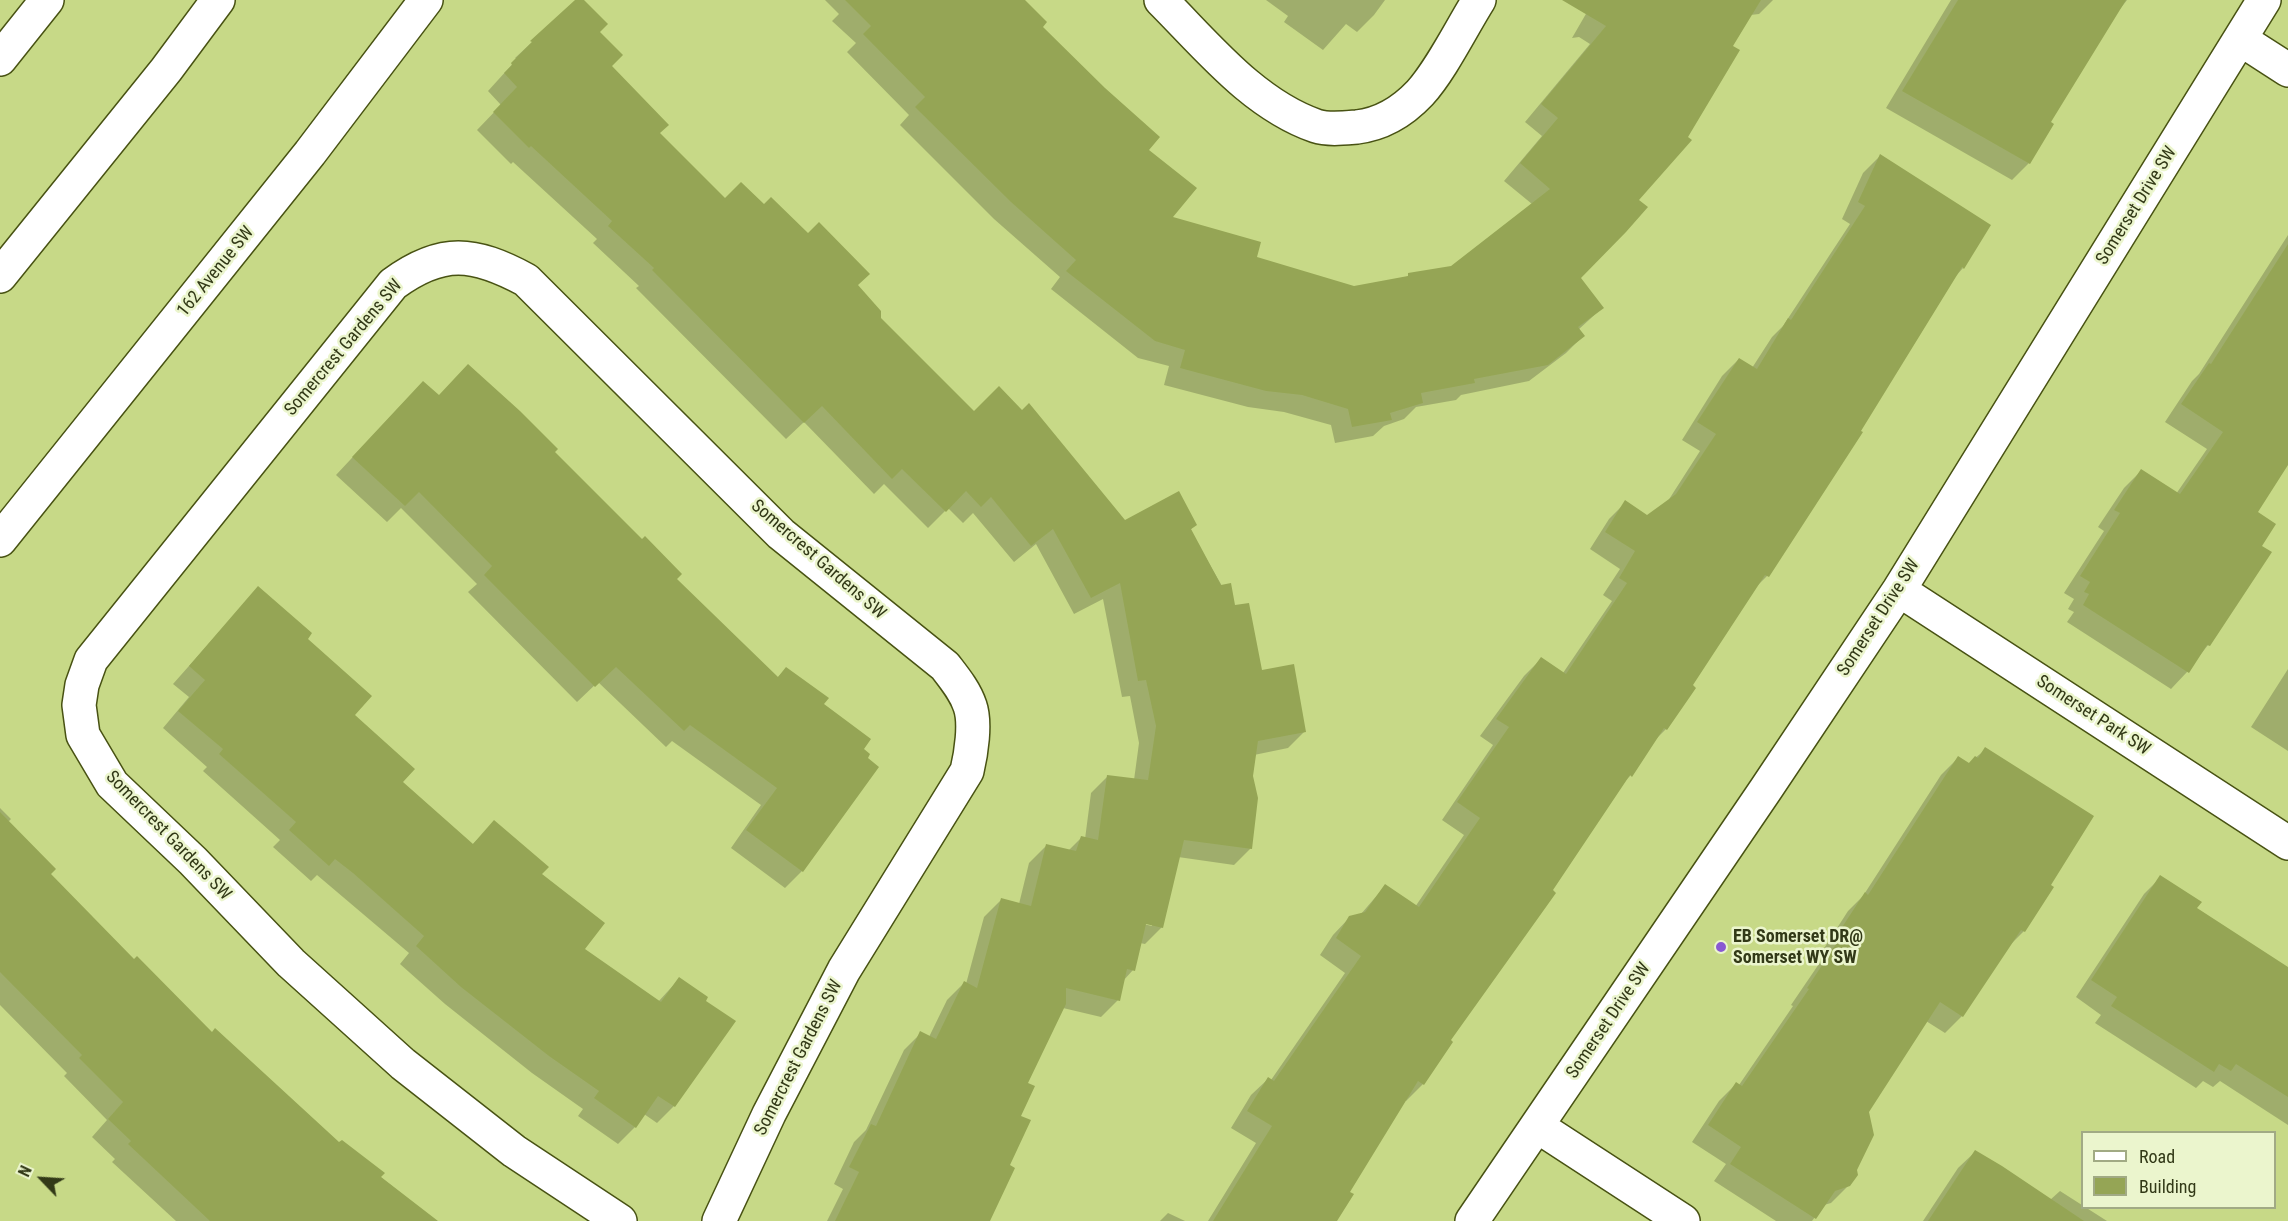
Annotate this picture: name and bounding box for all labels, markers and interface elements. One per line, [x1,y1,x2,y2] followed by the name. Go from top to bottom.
[2092,143,2182,269] street label: Somerset Drive SW
[173,223,259,321] street label: 162 Avenue SW
[281,275,407,421] street label: Somercrest Gardens SW
[746,496,890,624] street label: Somercrest Gardens SW
[1833,555,1925,681] street label: Somerset Drive SW
[2032,671,2154,761] street label: Somerset Park SW
[101,767,235,905] street label: Somercrest Gardens SW
[1733,926,1863,968] place label: EB Somerset DR@ Somerset WY SW
[1714,940,1728,954] marker: EB Somerset DR@ Somerset WY SW
[1562,959,1656,1083] street label: Somerset Drive SW
[750,977,848,1139] street label: Somercrest Gardens SW
[2081,1131,2276,1209] legend
[2139,1146,2175,1167] text: Road
[12,1149,72,1209] north arrow
[15,1163,36,1180] text: N
[2139,1176,2196,1197] text: Building

